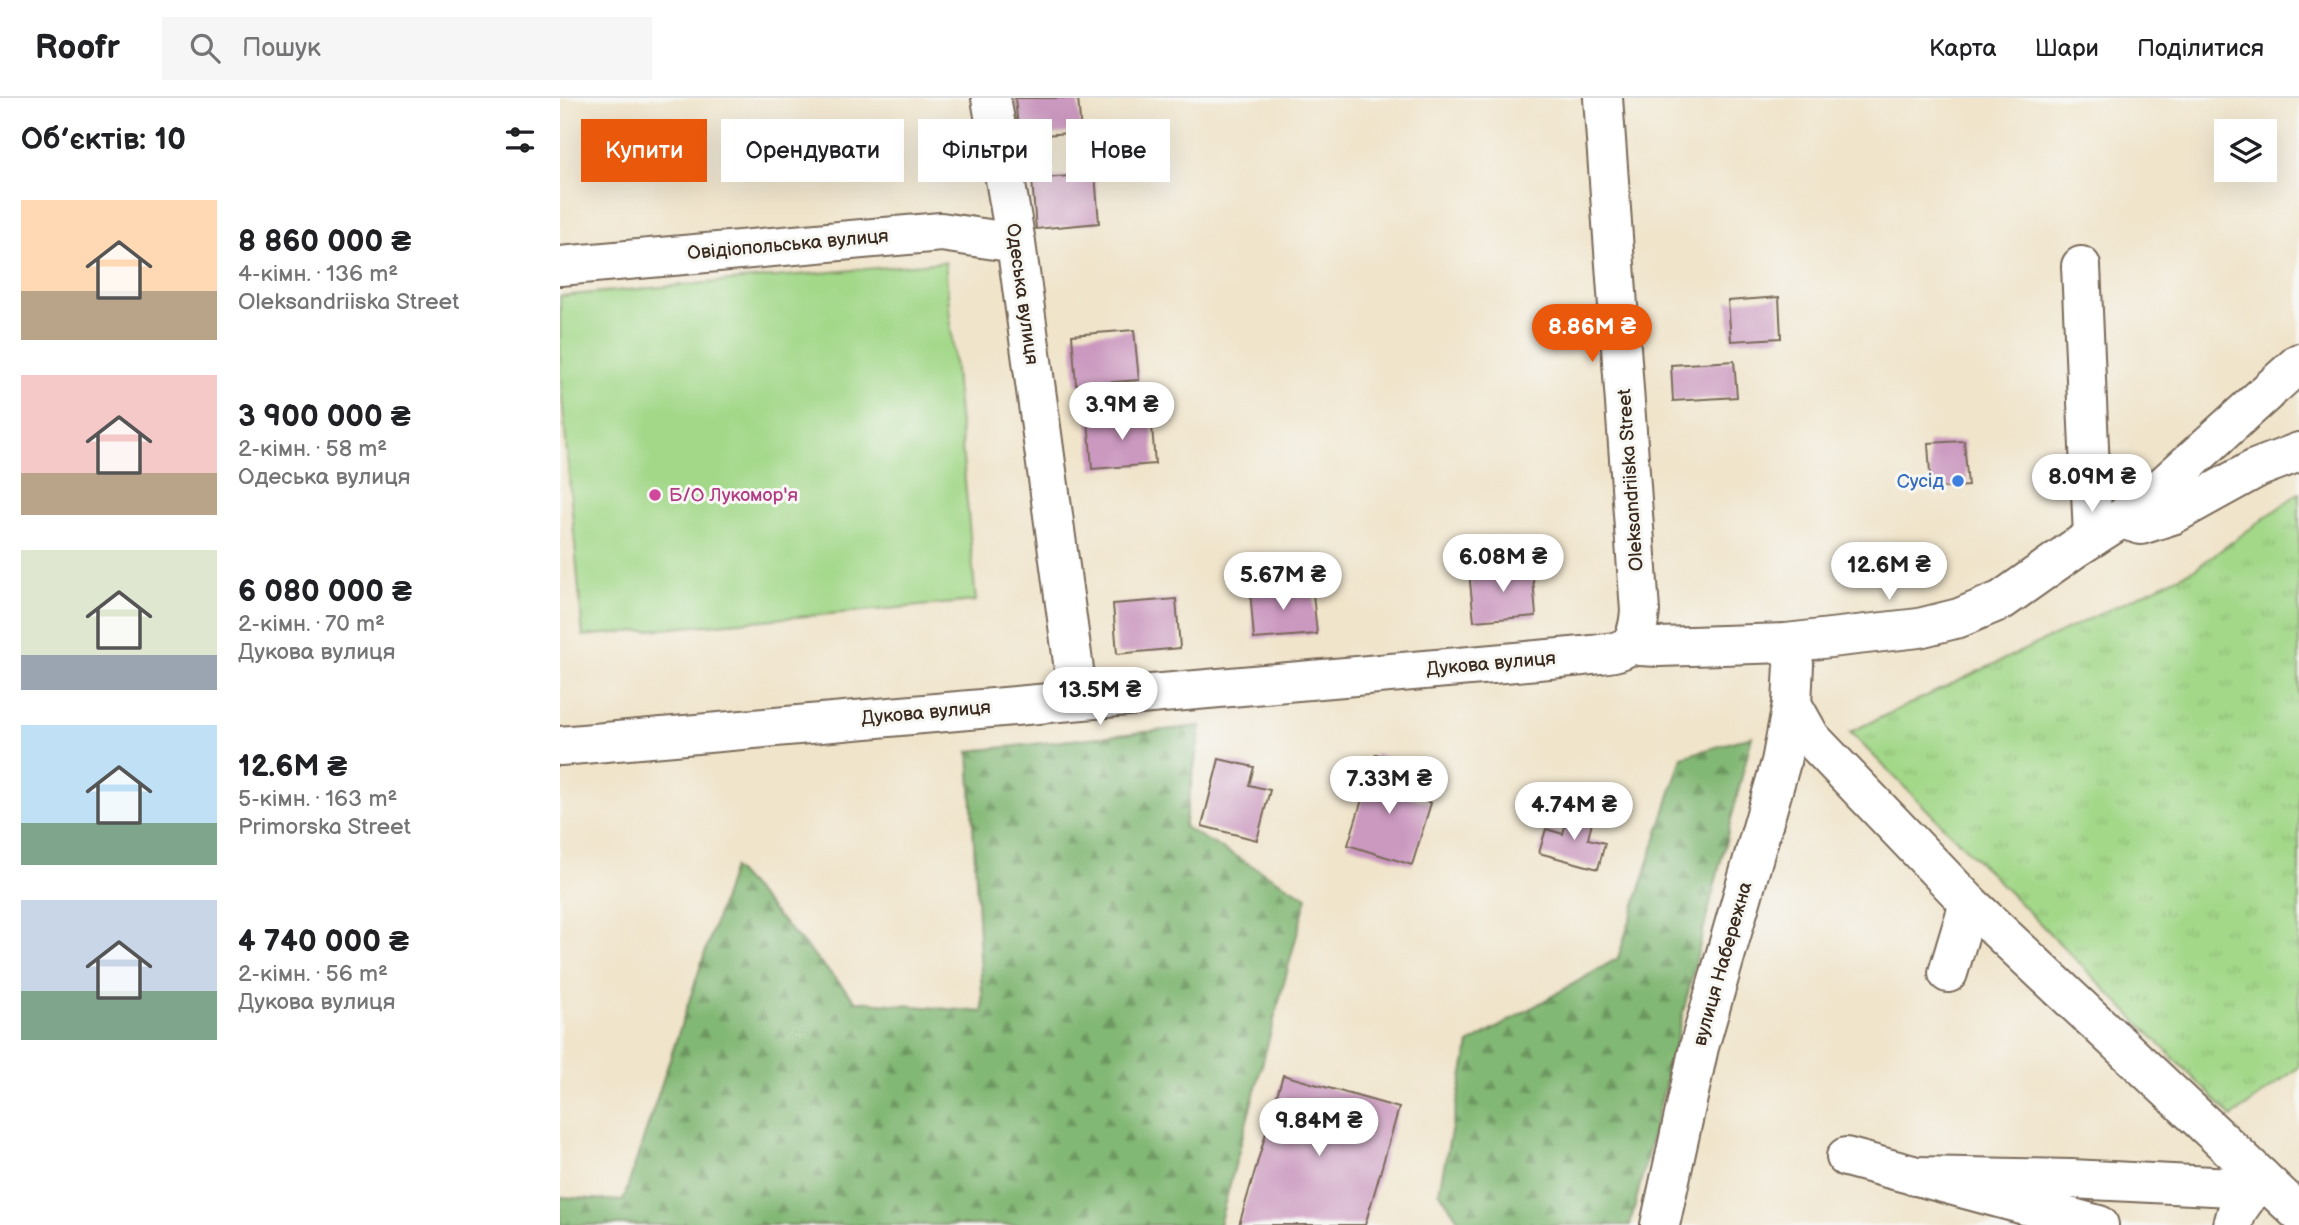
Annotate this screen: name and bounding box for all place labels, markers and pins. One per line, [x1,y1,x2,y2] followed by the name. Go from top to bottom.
[1527,304,1657,364] pin: 8.86M ₴
[1065,382,1179,442] pin: 3.9M ₴
[2027,454,2157,514] pin: 8.09M ₴
[1897,470,1944,493] place label: Сусід
[1950,473,1966,489] marker: Сусід
[669,484,798,507] place label: Б/О Лукомор'я
[647,487,663,503] marker: Б/О Лукомор'я
[1438,534,1568,594] pin: 6.08M ₴
[1824,542,1954,602] pin: 12.6M ₴
[1218,552,1348,612] pin: 5.67M ₴
[1035,668,1165,727] pin: 13.5M ₴
[1324,756,1454,816] pin: 7.33M ₴
[1509,782,1639,842] pin: 4.74M ₴
[1254,1098,1384,1158] pin: 9.84M ₴

